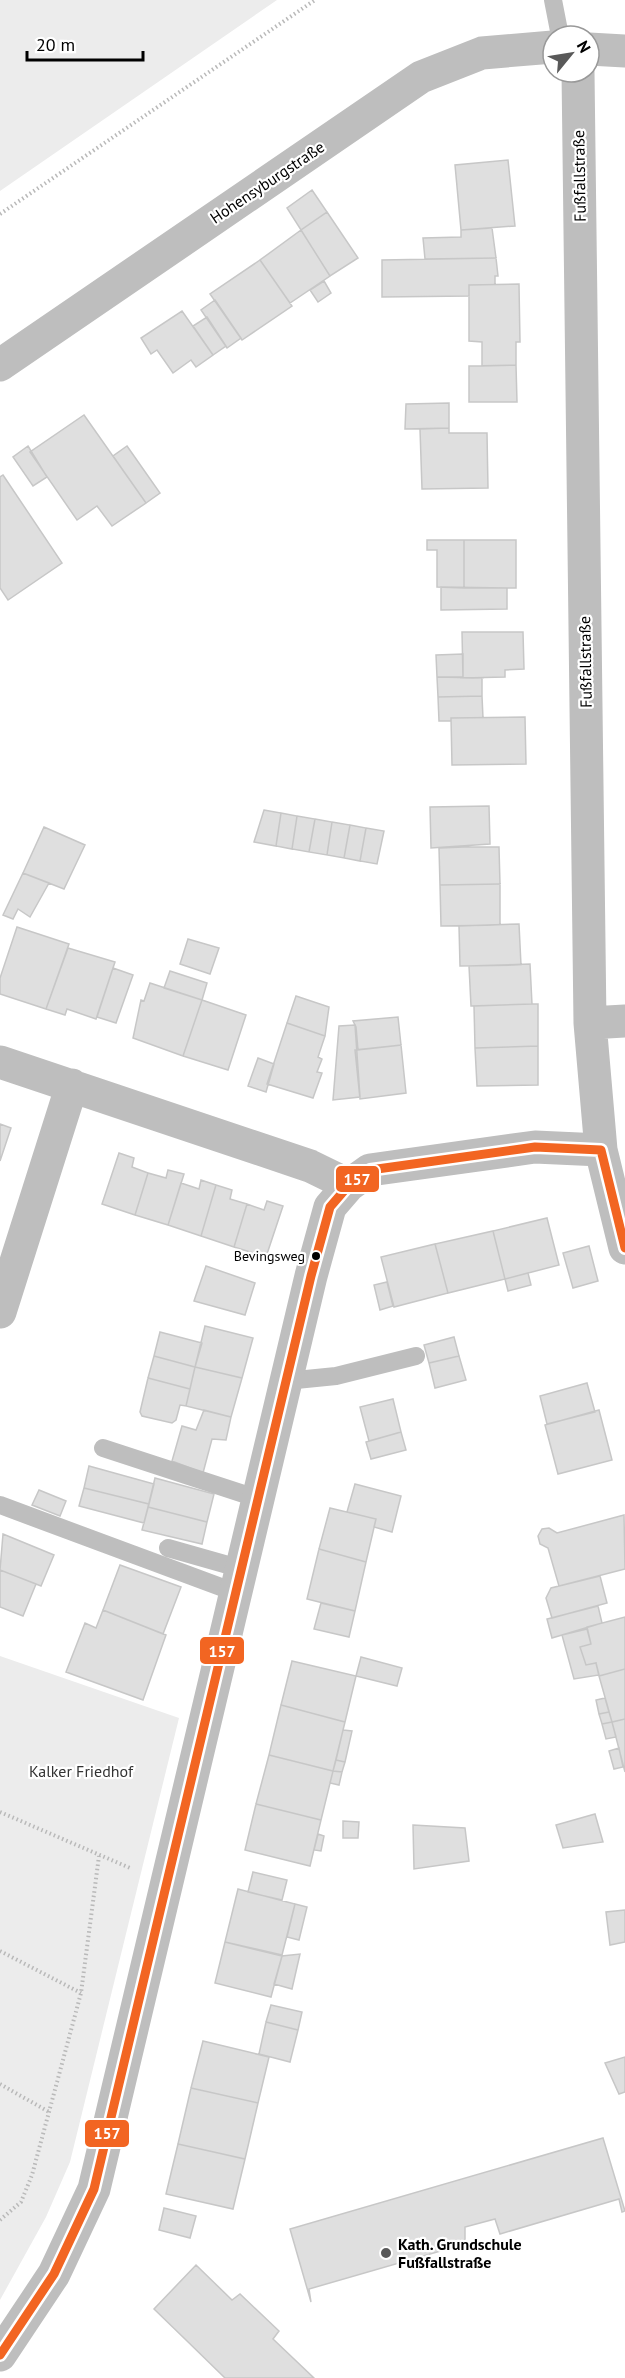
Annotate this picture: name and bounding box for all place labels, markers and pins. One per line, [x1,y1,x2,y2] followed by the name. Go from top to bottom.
[234,1247,305,1265] place label: Bevingsweg
[310,1250,322,1262] marker: Bevingsweg
[398,2234,522,2272] place label: Kath. Grundschule Fußfallstraße
[379,2246,393,2260] marker: Kath. Grundschule Fußfallstraße

